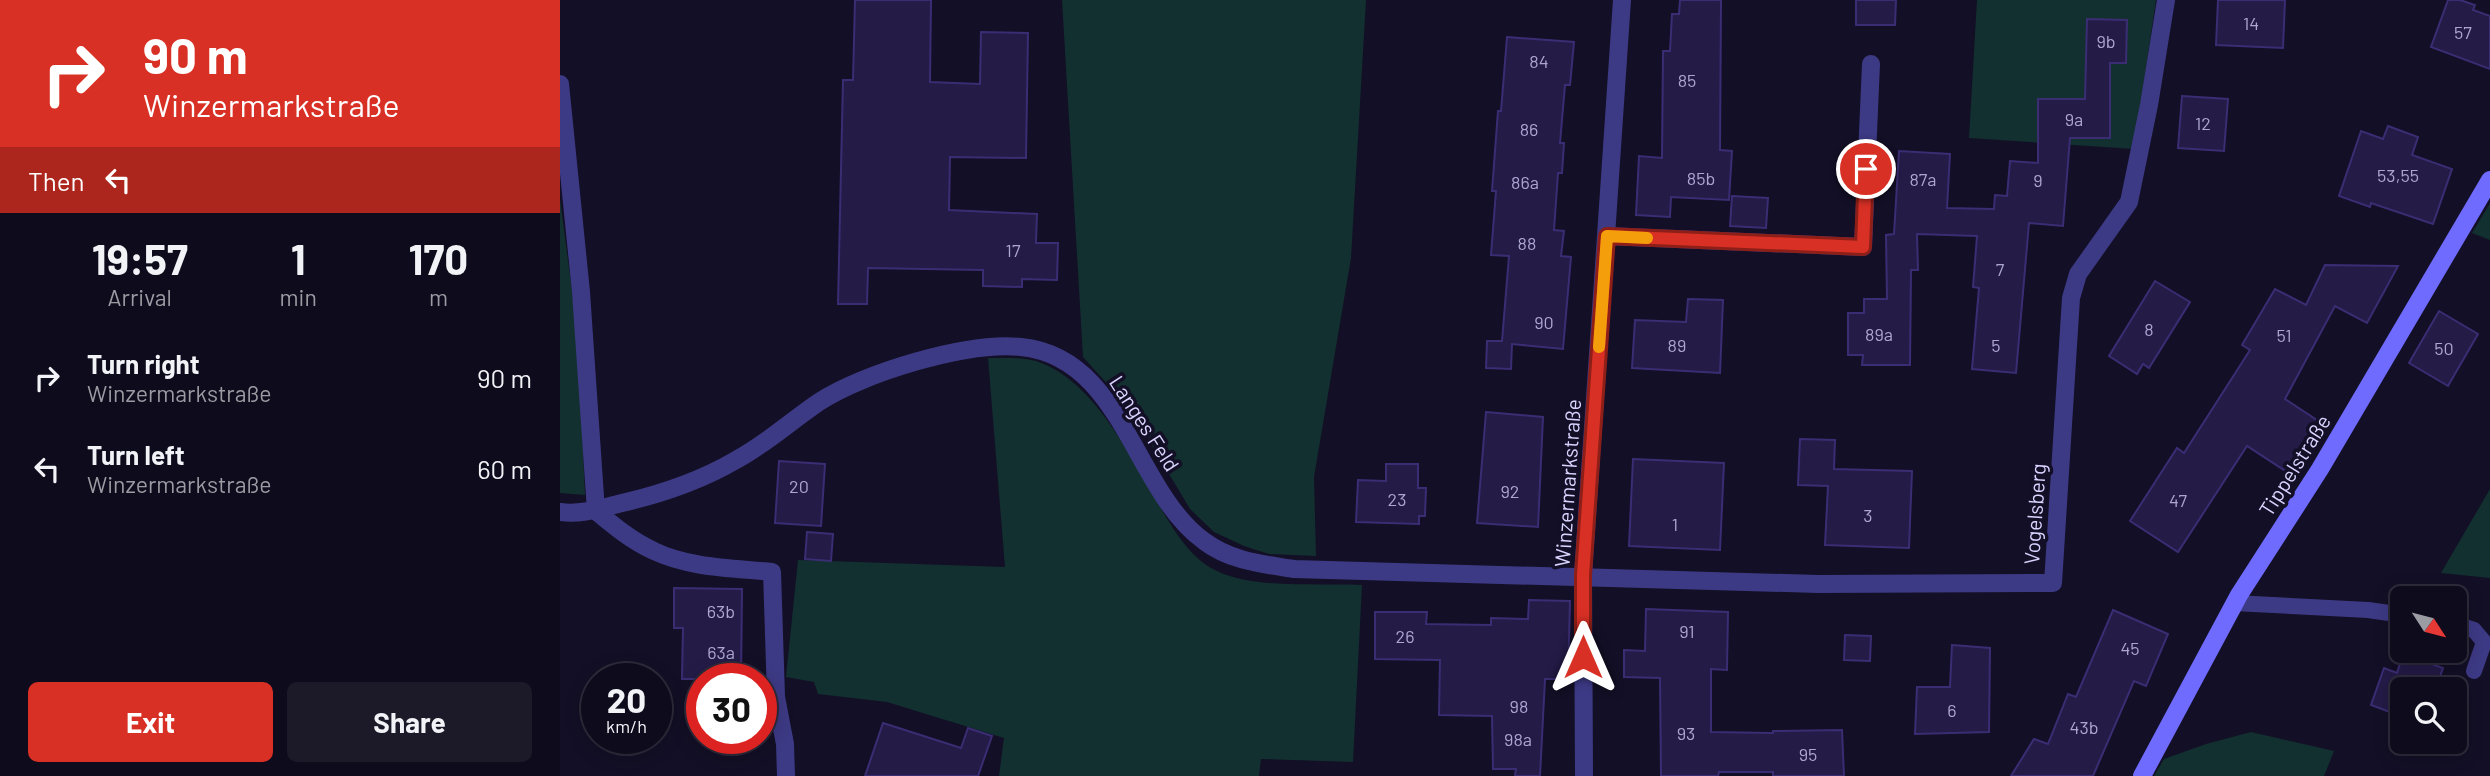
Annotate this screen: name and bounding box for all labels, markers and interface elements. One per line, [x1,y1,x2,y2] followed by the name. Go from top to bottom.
[2243,12,2259,34] house number: 14
[2454,21,2472,43] house number: 57
[143,25,248,84] text: 90 m
[28,28,119,119] icon: right
[2096,30,2116,52] house number: 9b
[1529,50,1549,72] house number: 84
[1678,69,1696,91] house number: 85
[143,85,400,123] text: Winzermarkstraße
[2065,108,2083,130] house number: 9a
[2195,112,2211,134] house number: 12
[1520,118,1538,140] house number: 86
[1836,139,1896,199] pin
[1847,150,1885,188] icon: arrive
[99,161,137,199] icon: left
[2377,164,2419,186] house number: 53,55
[28,165,85,196] text: Then
[1687,167,1715,189] house number: 85b
[1909,168,1937,190] house number: 87a
[2033,169,2043,191] house number: 9
[1511,171,1539,193] house number: 86a
[1518,232,1536,254] house number: 88
[92,233,188,283] text: 19:57
[291,233,306,283] text: 1
[409,233,468,283] text: 170
[1006,239,1021,261] house number: 17
[1996,258,2005,280] house number: 7
[108,283,172,311] text: Arrival
[280,283,317,311] text: min
[429,283,448,311] text: m
[1534,311,1554,333] house number: 90
[2144,318,2154,340] house number: 8
[1865,323,1893,345] house number: 89a
[2276,324,2292,346] house number: 51
[1668,334,1686,356] house number: 89
[1991,334,2001,356] house number: 5
[2434,337,2454,359] house number: 50
[87,348,200,379] text: Turn right
[28,359,66,397] icon: right
[477,362,532,393] text: 90 m
[1105,370,1185,476] street label: Langes Feld
[87,379,271,407] text: Winzermarkstraße
[1549,398,1585,568] street label: Winzermarkstraße
[2253,410,2335,520] street label: Tippelstraße
[87,439,185,470] text: Turn left
[28,450,66,488] icon: left
[477,453,532,484] text: 60 m
[2018,463,2050,565] street label: Vogelsberg
[87,470,271,498] text: Winzermarkstraße
[789,475,809,497] house number: 20
[1500,480,1520,502] house number: 92
[1388,488,1406,510] house number: 23
[2169,489,2187,511] house number: 47
[1863,504,1873,526] house number: 3
[1672,513,1678,535] house number: 1
[2390,586,2468,663] north arrow
[2390,586,2467,754] map controls
[707,600,735,622] house number: 63b
[1546,620,1620,694] position arrow
[1679,620,1695,642] house number: 91
[1396,625,1414,647] house number: 26
[2120,637,2140,659] house number: 45
[707,641,735,663] house number: 63a
[686,663,777,754] speed limit sign: 30
[2390,677,2467,754] button: search
[607,678,646,720] text: 20
[28,682,273,762] button: Exit
[287,682,532,762] button: Share
[1510,695,1528,717] house number: 98
[1947,699,1957,721] house number: 6
[606,715,647,737] text: km/h
[2069,716,2099,738] house number: 43b
[1677,722,1695,744] house number: 93
[1504,728,1532,750] house number: 98a
[1799,743,1817,765] house number: 95

